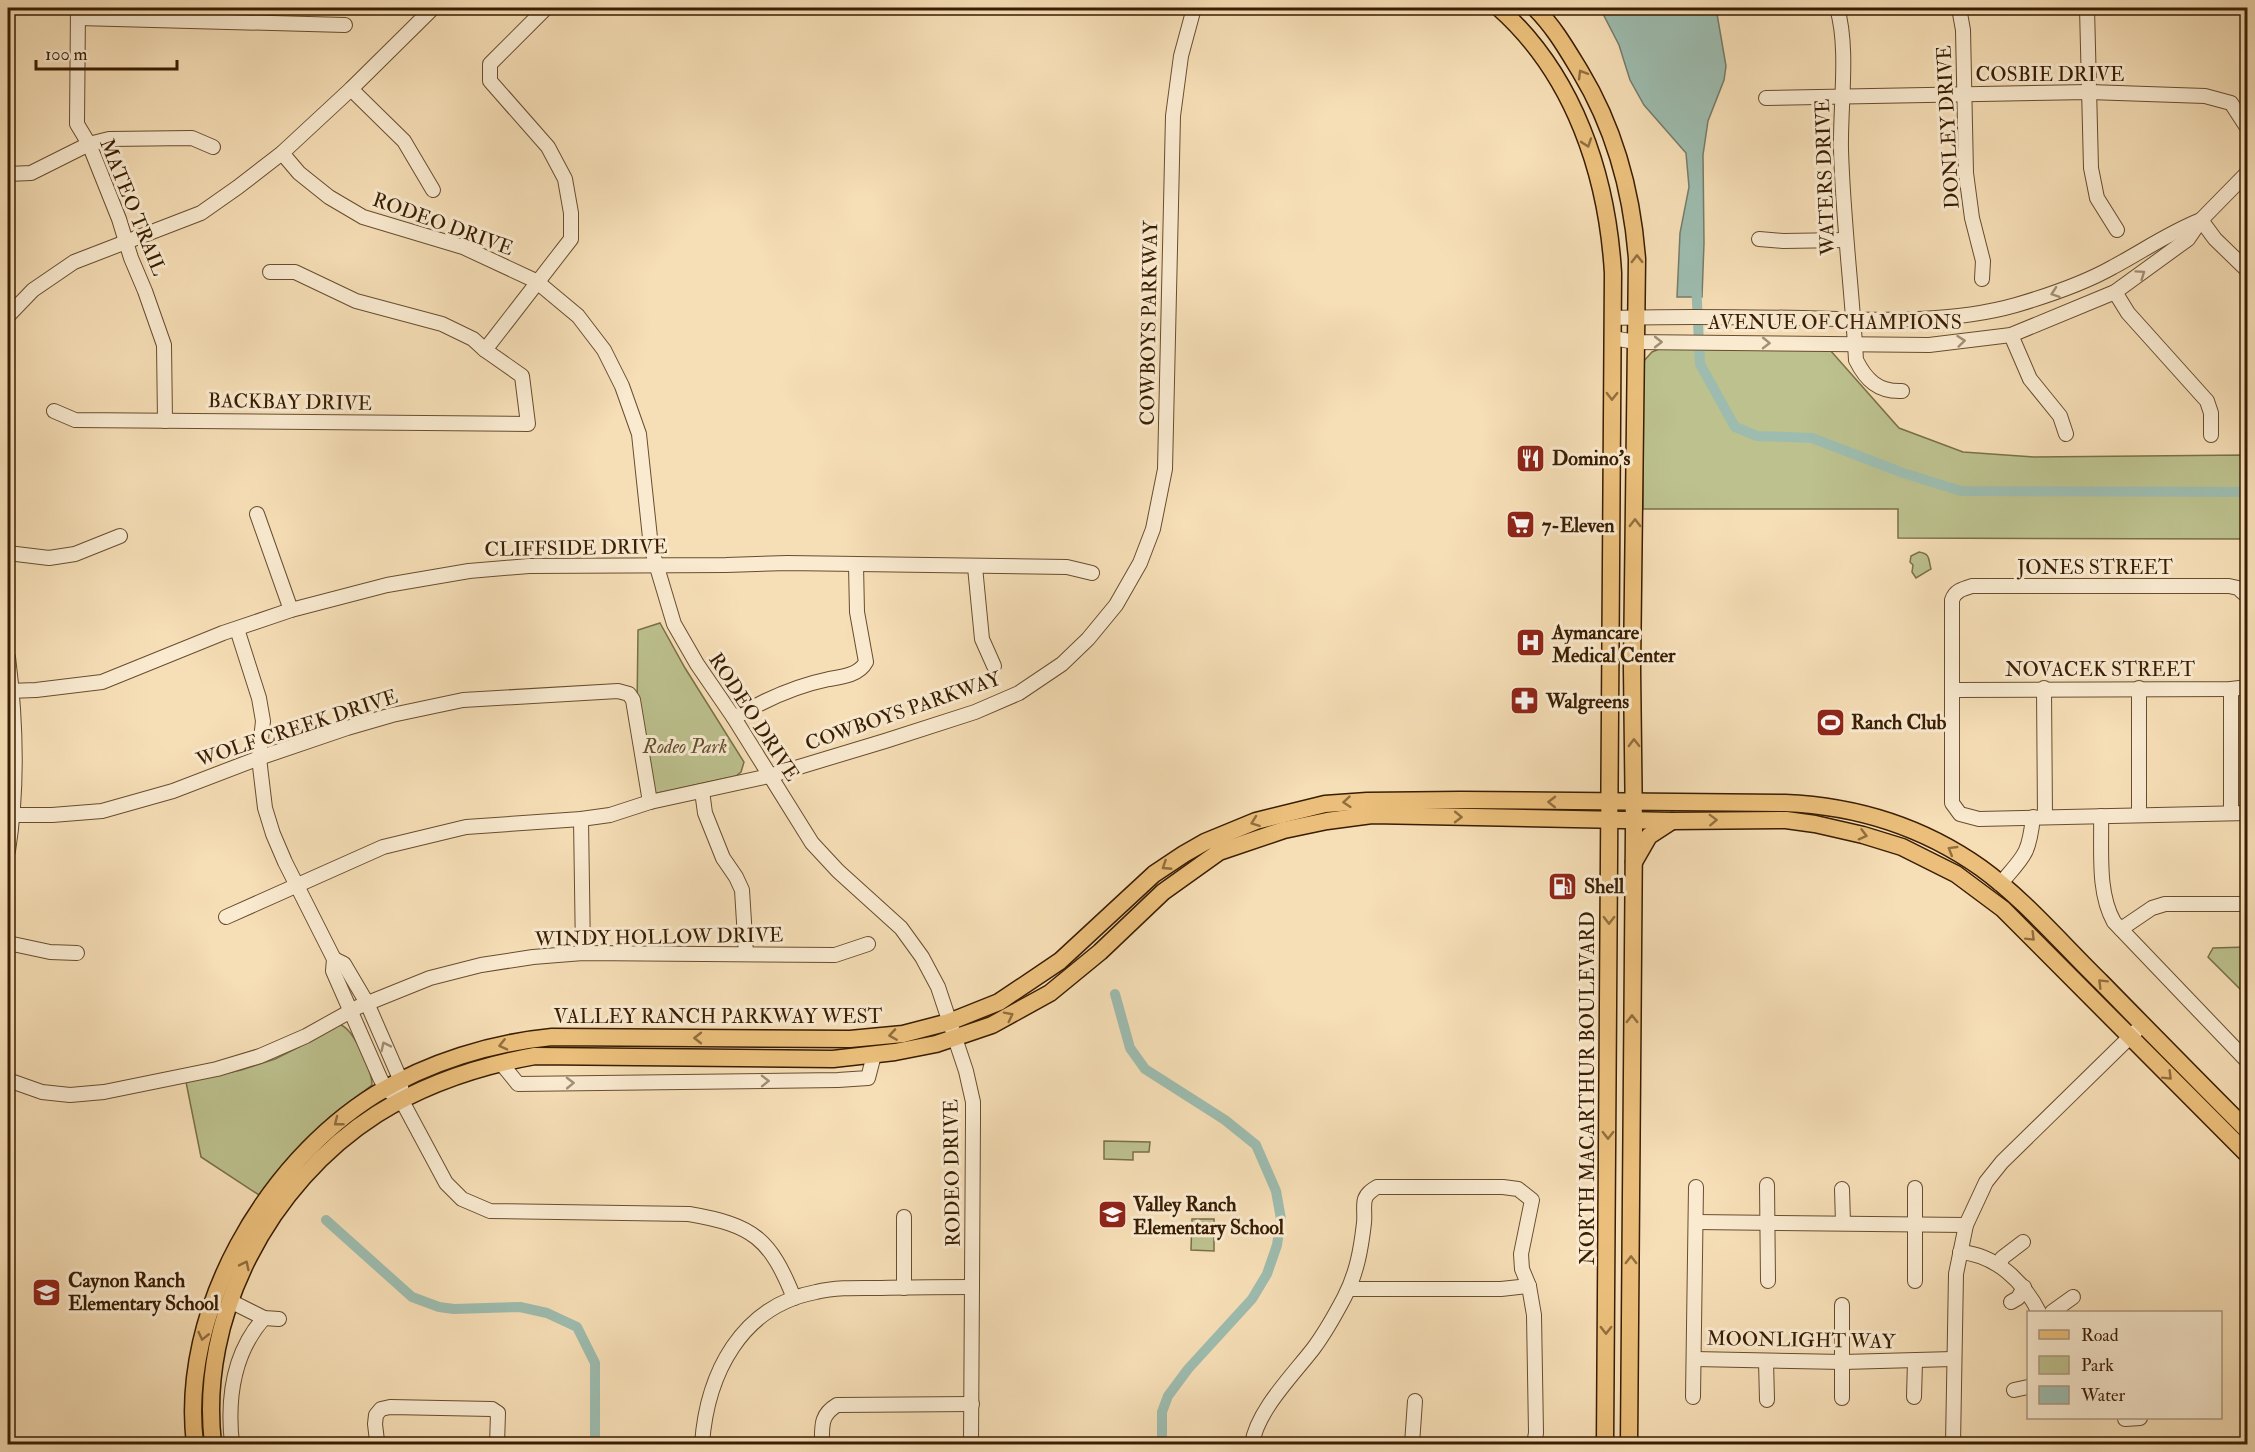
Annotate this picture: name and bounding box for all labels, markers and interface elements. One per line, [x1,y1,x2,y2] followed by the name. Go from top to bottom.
[36,33,177,71] scale bar
[45,43,88,66] text: 100 m
[1931,44,1965,210] street label: DONLEY DRIVE
[1976,62,2124,87] street label: COSBIE DRIVE
[1578,70,1590,80] one-way arrow
[1810,98,1840,257] street label: WATERS DRIVE
[94,135,172,280] street label: MATEO TRAIL
[1580,137,1592,148] one-way arrow
[369,187,517,261] street label: RODEO DRIVE
[1135,219,1163,426] street label: COWBOYS PARKWAY
[1630,255,1643,264] one-way arrow
[2134,270,2145,281] one-way arrow
[2050,285,2061,298] one-way arrow
[1707,310,1962,335] street label: AVENUE OF CHAMPIONS
[1956,335,1965,348] one-way arrow
[1653,336,1662,348] one-way arrow
[1761,337,1770,349] one-way arrow
[208,388,372,416] street label: BACKBAY DRIVE
[1606,392,1618,401] one-way arrow
[1515,442,1547,474] restaurant icon: Domino's
[1552,446,1630,471] place label: Domino's
[1505,509,1537,541] supermarket icon: 7-Eleven
[1542,513,1615,538] place label: 7-Eleven
[1629,519,1641,528] one-way arrow
[484,534,668,562] street label: CLIFFSIDE DRIVE
[2016,555,2173,580] street label: JONES STREET
[1551,620,1676,668] place label: Aymancare Medical Center
[1515,627,1547,659] hospital icon: Aymancare Medical Center
[703,648,805,786] street label: RODEO DRIVE
[2005,657,2195,682] street label: NOVACEK STREET
[802,665,1005,756] street label: COWBOYS PARKWAY
[192,684,401,773] street label: WOLF CREEK DRIVE
[1509,685,1541,717] pharmacy icon: Walgreens
[1545,689,1629,715] place label: Walgreens
[1814,706,1846,738] sports icon: Ranch Club
[1851,710,1947,735] place label: Ranch Club
[642,734,727,759] park label: Rodeo Park
[1627,739,1640,748] one-way arrow
[1342,795,1351,808] one-way arrow
[1547,795,1556,808] one-way arrow
[1453,811,1462,823] one-way arrow
[1709,814,1718,826] one-way arrow
[1250,815,1261,828] one-way arrow
[1858,828,1868,841] one-way arrow
[1948,845,1958,857] one-way arrow
[1162,859,1173,870] one-way arrow
[1547,870,1579,902] fuel station icon: Shell
[1584,874,1625,899] place label: Shell
[1575,911,1600,1265] street label: NORTH MACARTHUR BOULEVARD
[1603,916,1615,925] one-way arrow
[534,922,783,952] street label: WINDY HOLLOW DRIVE
[2024,930,2035,941] one-way arrow
[2098,980,2109,991] one-way arrow
[554,1004,883,1029] street label: VALLEY RANCH PARKWAY WEST
[1003,1012,1014,1024] one-way arrow
[1626,1015,1638,1024] one-way arrow
[888,1029,897,1041] one-way arrow
[693,1032,702,1044] one-way arrow
[499,1037,509,1050] one-way arrow
[381,1042,392,1053] one-way arrow
[2161,1069,2171,1080] one-way arrow
[761,1075,770,1087] one-way arrow
[566,1077,575,1089] one-way arrow
[938,1099,966,1247] street label: RODEO DRIVE
[334,1115,345,1126] one-way arrow
[1602,1130,1614,1139] one-way arrow
[1132,1192,1285,1241] place label: Valley Ranch Elementary School
[1096,1199,1128,1231] school or university icon: Valley Ranch Elementary School
[1624,1256,1637,1265] one-way arrow
[238,1261,250,1272] one-way arrow
[68,1268,220,1317] place label: Caynon Ranch Elementary School
[31,1276,63,1308] school or university icon: Caynon Ranch Elementary School
[2027,1311,2222,1419] legend
[2081,1324,2119,1347] text: Road
[1600,1325,1612,1334] one-way arrow
[1706,1326,1897,1354] street label: MOONLIGHT WAY
[198,1331,211,1341] one-way arrow
[2081,1354,2114,1377] text: Park
[2080,1384,2125,1407] text: Water

